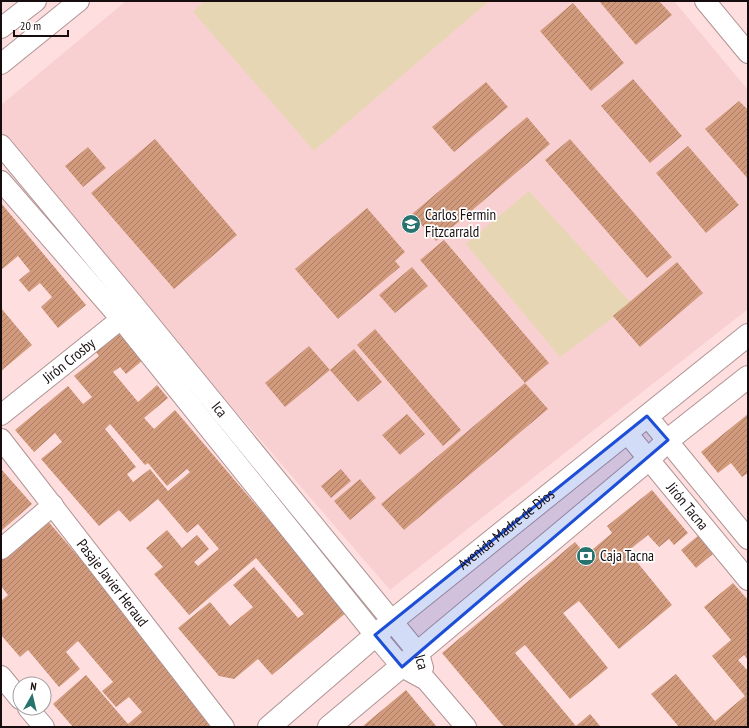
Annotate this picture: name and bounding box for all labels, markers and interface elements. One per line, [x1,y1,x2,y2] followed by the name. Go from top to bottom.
[14,12,68,38] scale bar
[20,18,41,33] text: 20 m
[425,205,496,241] place label: Carlos Fermin Fitzcarrald
[400,213,422,235] school or university icon: Carlos Fermin Fitzcarrald
[38,333,99,388] street label: Jirón Crosby
[208,397,232,421] street label: Ica
[662,477,713,534] street label: Jirón Tacna
[454,484,558,573] street label: Avenida Madre de Dios
[73,535,153,630] street label: Pasaje Javier Heraud
[575,545,597,567] bank icon: Caja Tacna
[600,546,654,565] place label: Caja Tacna
[411,652,433,672] street label: Ica
[12,676,52,716] north arrow
[29,679,37,693] text: N

